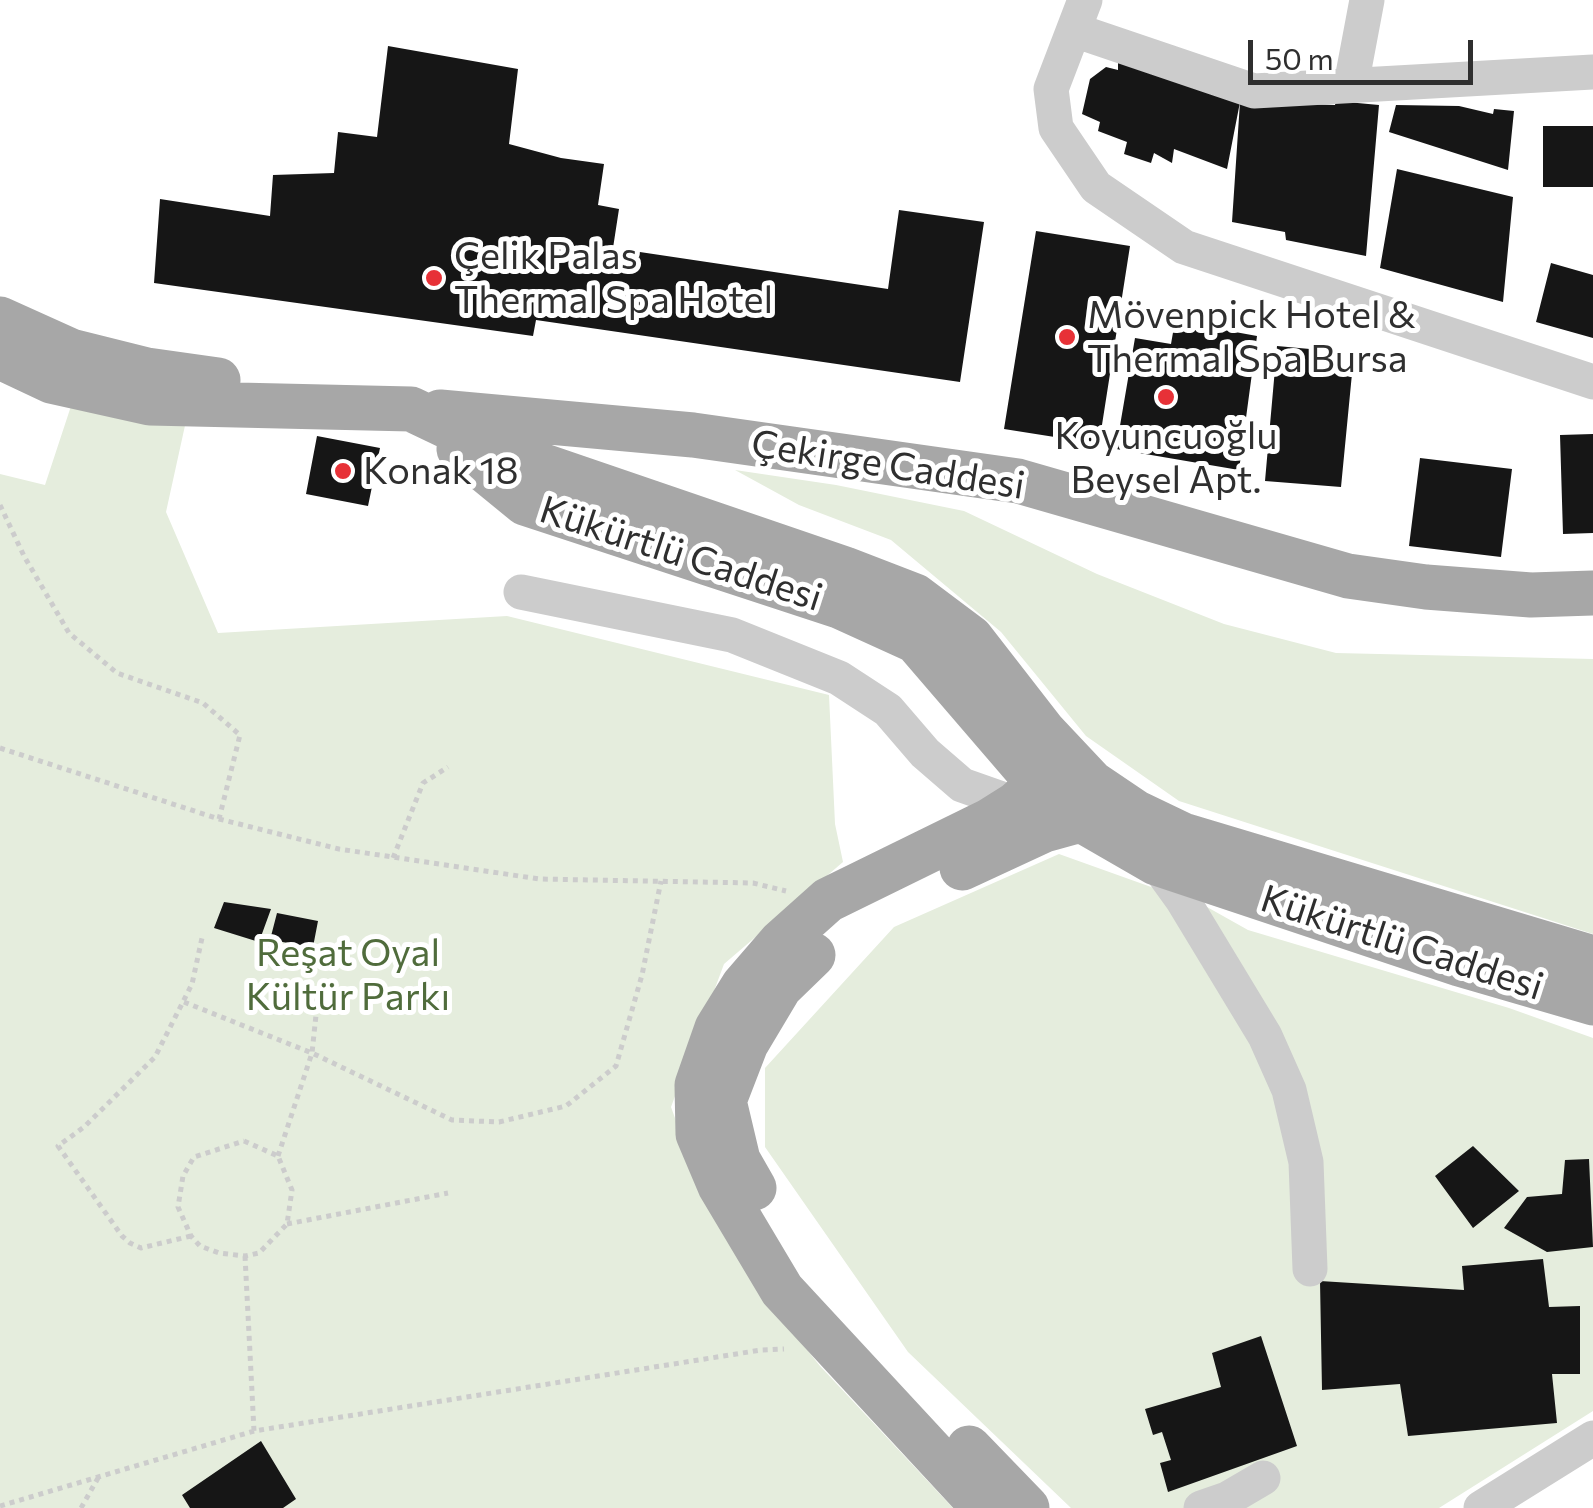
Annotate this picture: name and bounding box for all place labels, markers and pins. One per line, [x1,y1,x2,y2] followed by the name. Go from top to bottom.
[454,233,773,322] place label: Çelik Palas Thermal Spa Hotel
[423,267,445,289] marker: Çelik Palas Thermal Spa Hotel
[1087,292,1416,382] place label: Mövenpick Hotel & Thermal Spa Bursa
[1056,326,1078,348] marker: Mövenpick Hotel & Thermal Spa Bursa
[1155,386,1177,408] marker: Koyuncuoğlu Beysel Apt.
[1054,413,1278,502] place label: Koyuncuoğlu Beysel Apt.
[363,448,519,494] place label: Konak 18
[332,460,354,482] marker: Konak 18

